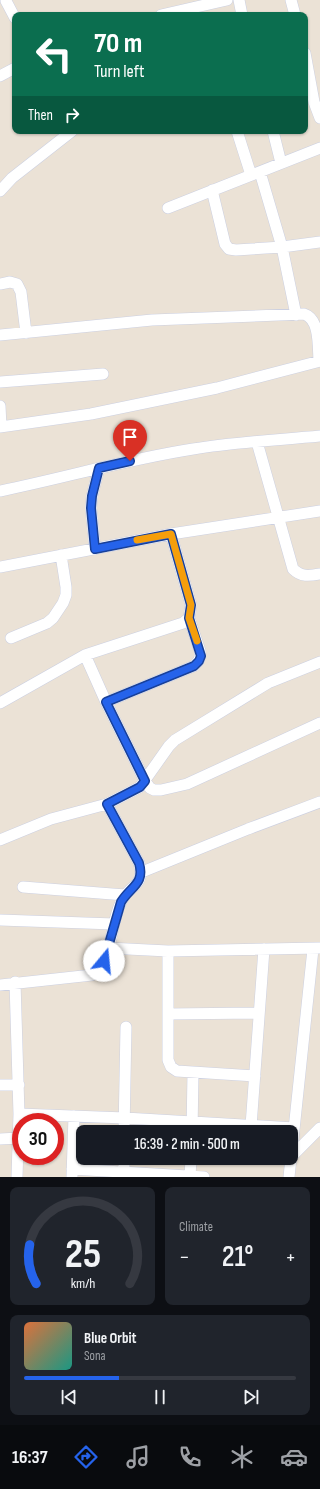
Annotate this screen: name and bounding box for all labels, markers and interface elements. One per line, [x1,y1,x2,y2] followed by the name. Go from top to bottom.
[94,27,142,60] text: 70 m
[28,28,80,80] icon: left
[94,61,145,82] text: Turn left
[61,104,83,126] icon: right
[28,106,53,125] text: Then
[113,420,147,461] pin
[119,426,141,448] icon: arrive
[83,940,125,982] position arrow
[12,1113,64,1165] speed limit sign: 30
[134,1135,240,1154] text: 16:39 · 2 min · 500 m
[179,1219,213,1235] text: Climate
[64,1230,101,1279] text: 25
[222,1239,253,1275] text: 21°
[179,1244,190,1271] text: −
[285,1244,296,1271] text: +
[70,1275,95,1292] text: km/h
[84,1329,136,1348] text: Blue Orbit
[84,1348,106,1364] text: Sona
[58,1386,80,1408] icon: previous
[149,1386,171,1408] icon: pause
[240,1386,262,1408] icon: next
[72,1443,100,1471] icon: directions
[124,1443,152,1471] icon: music
[176,1443,204,1471] icon: phone
[228,1443,256,1471] icon: climate
[280,1443,308,1471] icon: car
[12,1447,48,1468] text: 16:37

